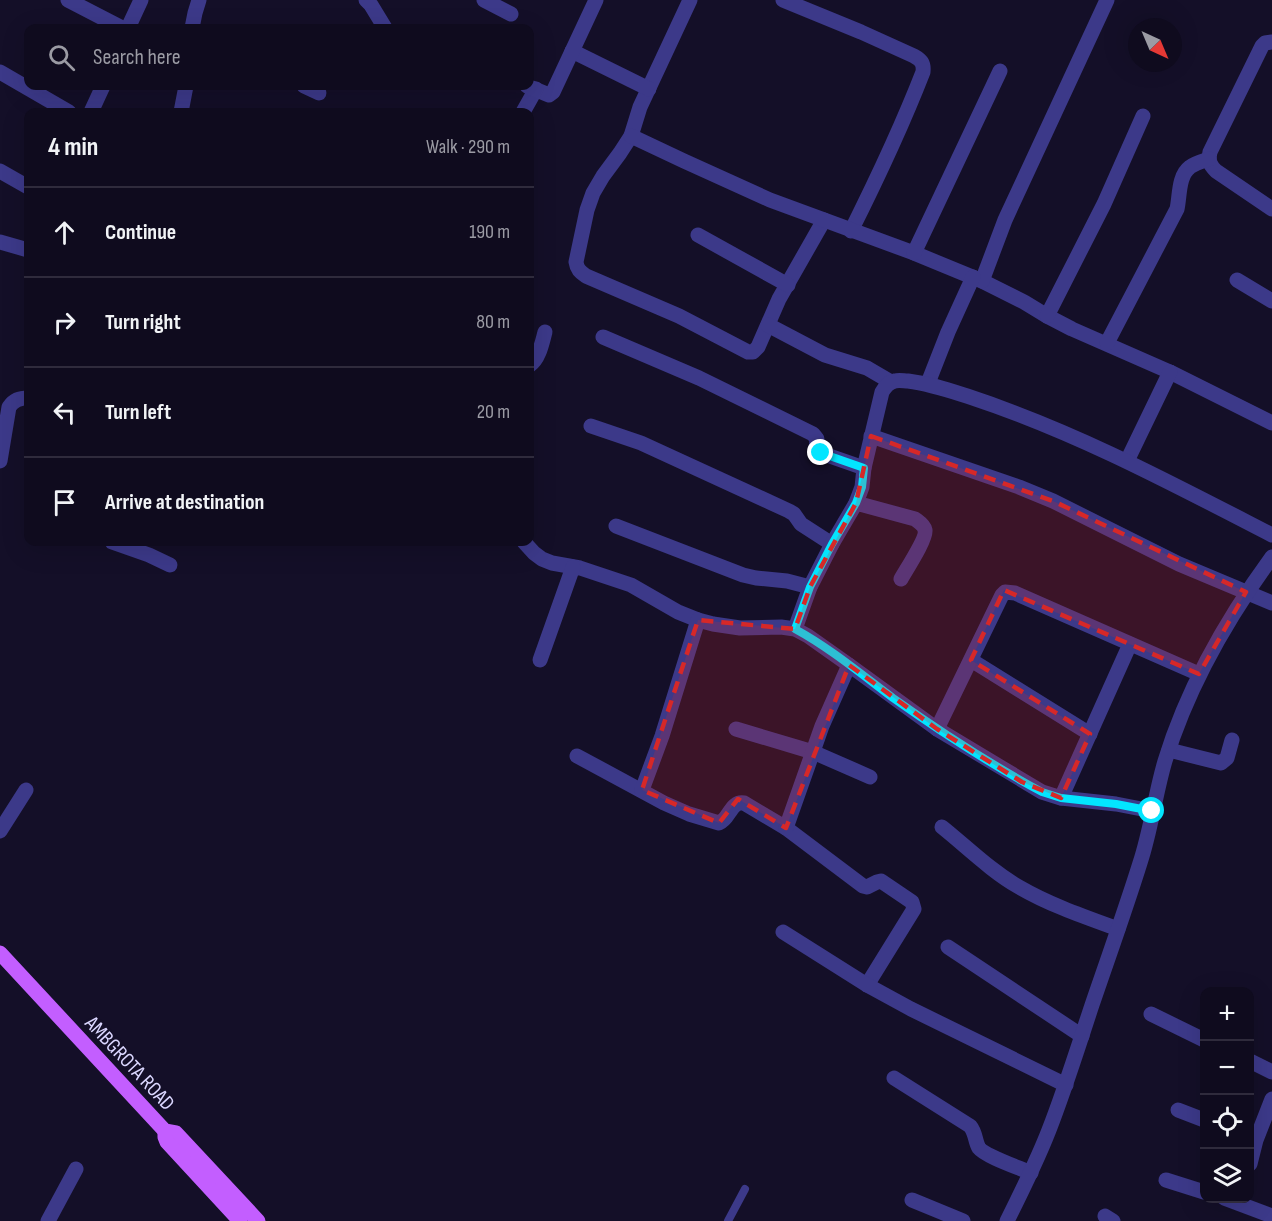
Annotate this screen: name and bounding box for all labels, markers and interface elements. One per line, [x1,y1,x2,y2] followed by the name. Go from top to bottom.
[1128,18,1182,72] north arrow
[24,24,534,90] search box
[45,41,78,74] icon: search
[93,44,180,71] text: Search here
[48,132,98,163] text: 4 min
[426,135,510,159] text: Walk · 290 m
[48,216,81,249] icon: ahead
[105,219,176,246] text: Continue
[469,220,510,244] text: 190 m
[48,306,81,339] icon: right
[105,309,181,336] text: Turn right
[476,310,510,334] text: 80 m
[48,396,81,429] icon: left
[105,399,171,426] text: Turn left
[477,400,510,424] text: 20 m
[807,439,833,465] route end
[48,486,81,519] icon: arrive
[105,489,264,516] text: Arrive at destination
[1138,797,1164,823] route start
[1200,987,1254,1203] map controls
[1200,987,1254,1041] button: +
[79,1010,180,1116] street label: AMBGROTA ROAD
[1200,1041,1254,1095] button: −
[1200,1095,1254,1149] button: locate
[1200,1149,1254,1203] button: layers

